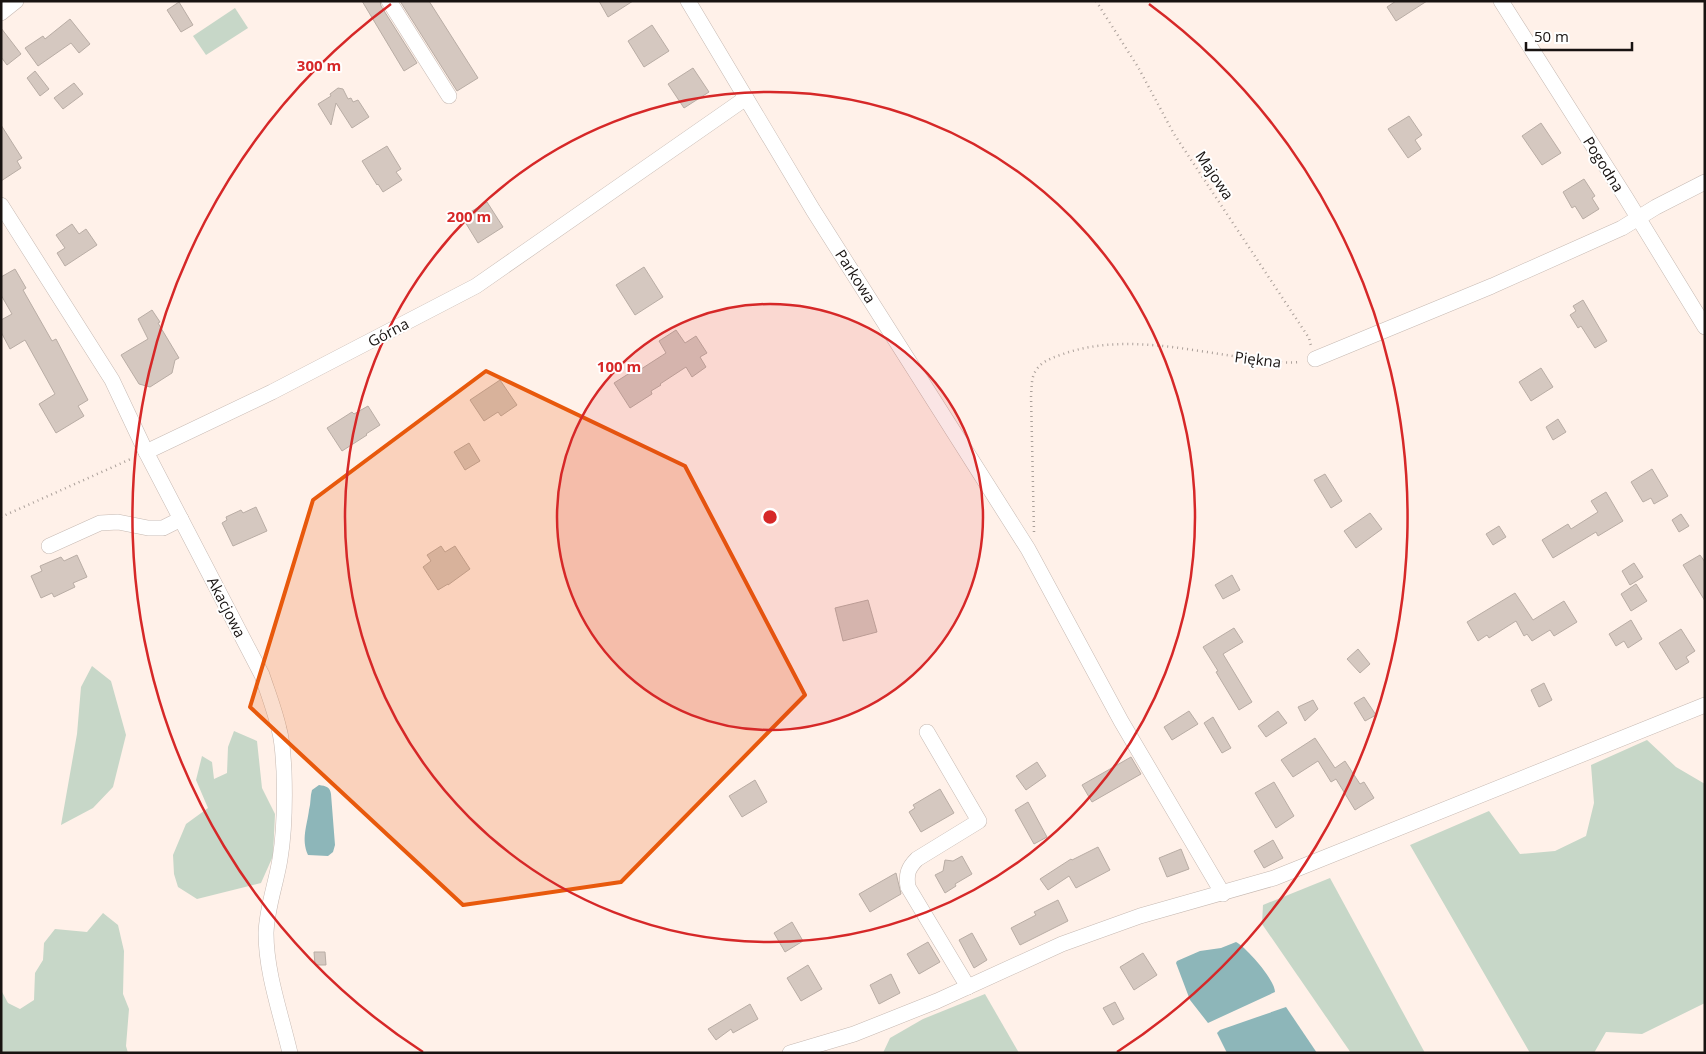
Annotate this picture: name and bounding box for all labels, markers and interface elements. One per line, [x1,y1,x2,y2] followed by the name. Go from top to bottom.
[1526,20,1632,52] scale bar
[1534,26,1569,46] text: 50 m
[297,55,341,75] text: 300 m
[1579,132,1629,196] street label: Pogodna
[1191,147,1239,203] street label: Majowa
[447,206,491,226] text: 200 m
[831,245,881,307] street label: Parkowa
[364,313,412,351] street label: Górna
[1234,346,1282,372] street label: Piękna
[597,356,641,376] text: 100 m
[761,508,779,526] centre of rings
[203,573,251,641] street label: Akacjowa

